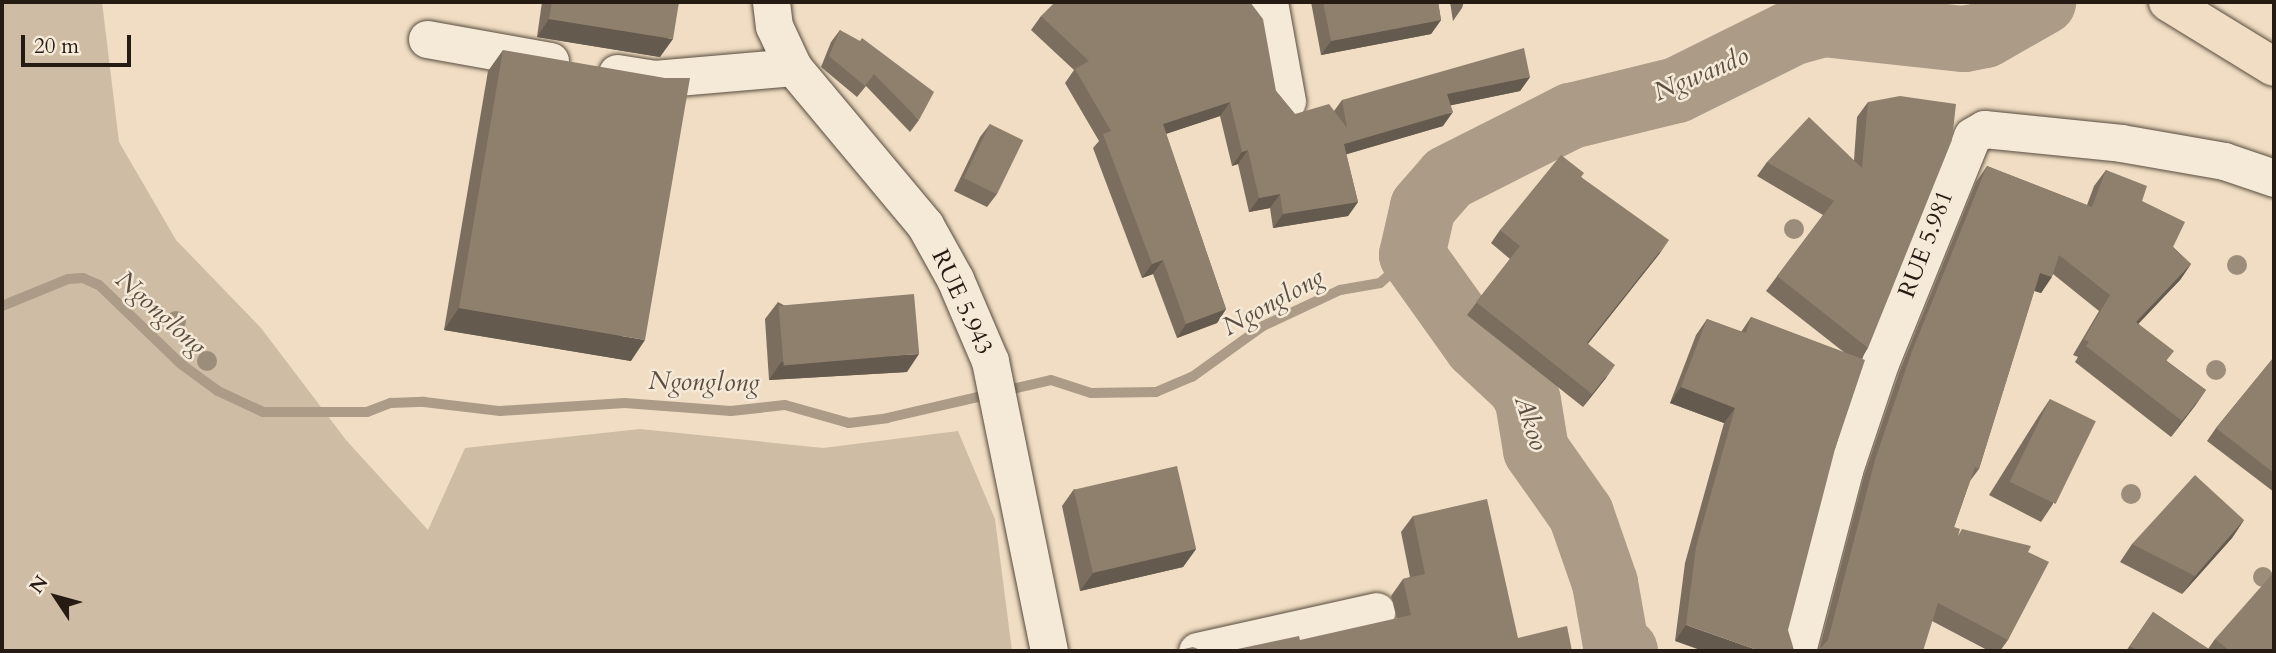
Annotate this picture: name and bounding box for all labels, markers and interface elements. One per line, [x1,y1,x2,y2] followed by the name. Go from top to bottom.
[24,21,135,65] scale bar
[34,32,79,61] text: 20 m
[1649,40,1753,108] water label: Ngwando
[1892,186,1960,302] street label: RUE 5.981
[925,245,999,359] street label: RUE 5.943
[1217,261,1329,343] water label: Ngonglong
[109,264,213,362] water label: Ngonglong
[648,365,760,399] water label: Ngonglong
[1508,392,1554,454] water label: Akoo
[21,562,91,632] north arrow
[24,570,54,599] text: N

